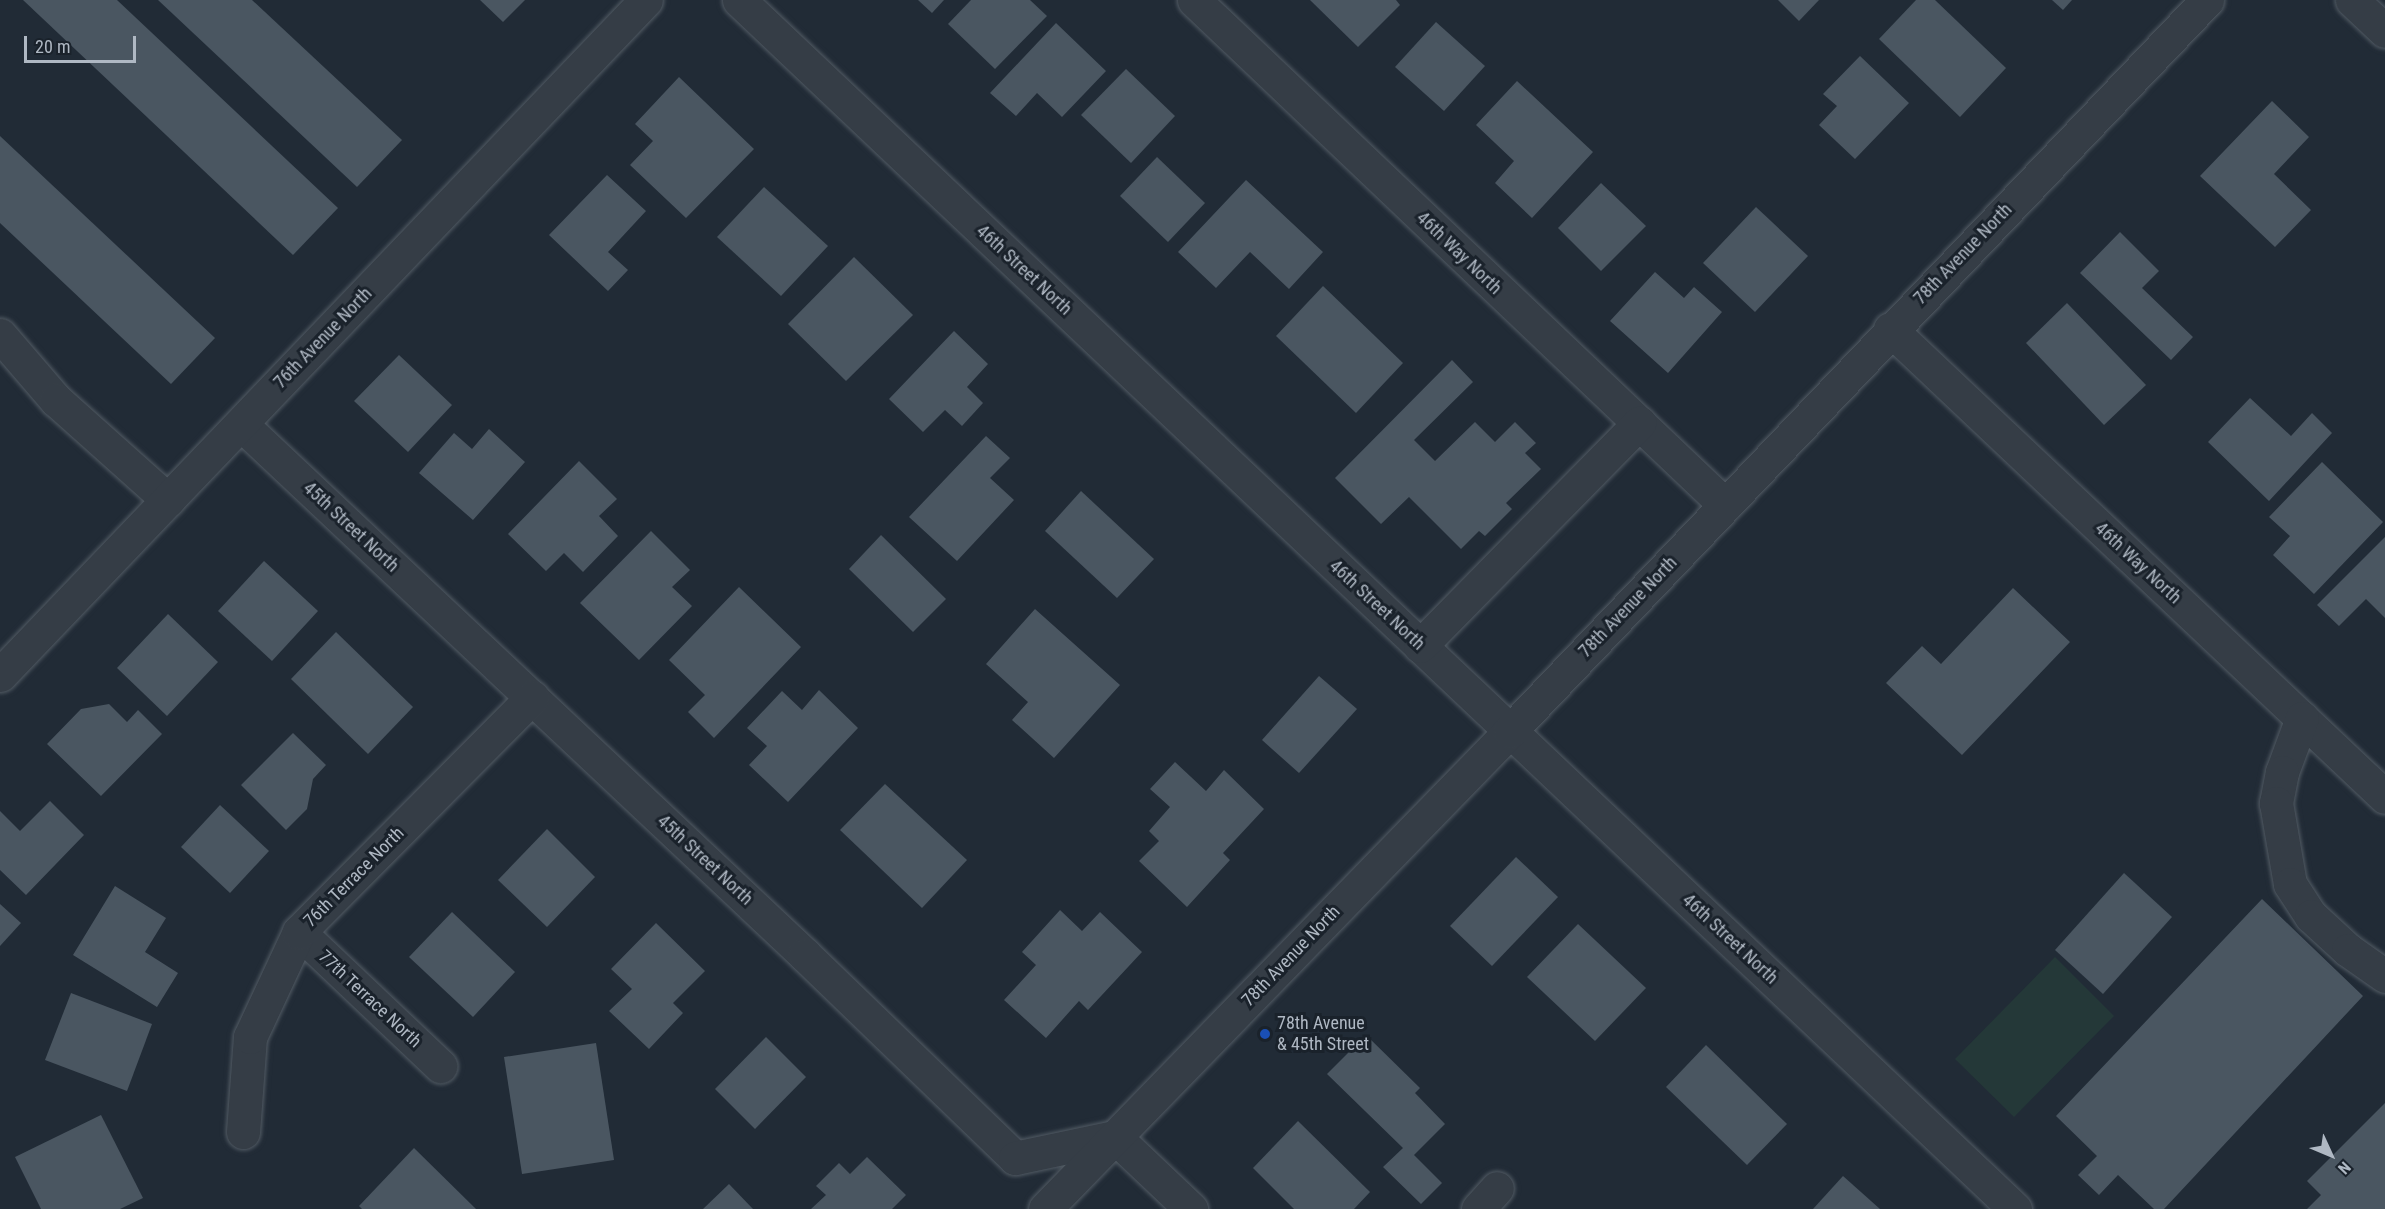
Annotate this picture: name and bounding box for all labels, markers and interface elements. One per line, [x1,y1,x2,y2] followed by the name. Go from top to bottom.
[27,24,140,62] scale bar
[35,36,70,57] text: 20 m
[1909,199,2017,309] street label: 78th Avenue North
[1412,207,1506,299] street label: 46th Way North
[972,220,1076,320] street label: 46th Street North
[269,283,377,393] street label: 76th Avenue North
[299,477,403,577] street label: 45th Street North
[2091,518,2185,608] street label: 46th Way North
[1574,552,1682,662] street label: 78th Avenue North
[1325,555,1429,655] street label: 46th Street North
[653,810,757,910] street label: 45th Street North
[299,822,409,932] street label: 76th Terrace North
[1678,889,1782,989] street label: 46th Street North
[1237,901,1345,1011] street label: 78th Avenue North
[314,946,426,1052] street label: 77th Terrace North
[1277,1013,1369,1056] place label: 78th Avenue & 45th Street
[1258,1027,1272,1041] marker: 78th Avenue & 45th Street
[2301,1125,2361,1185] north arrow
[2334,1158,2355,1178] text: N

